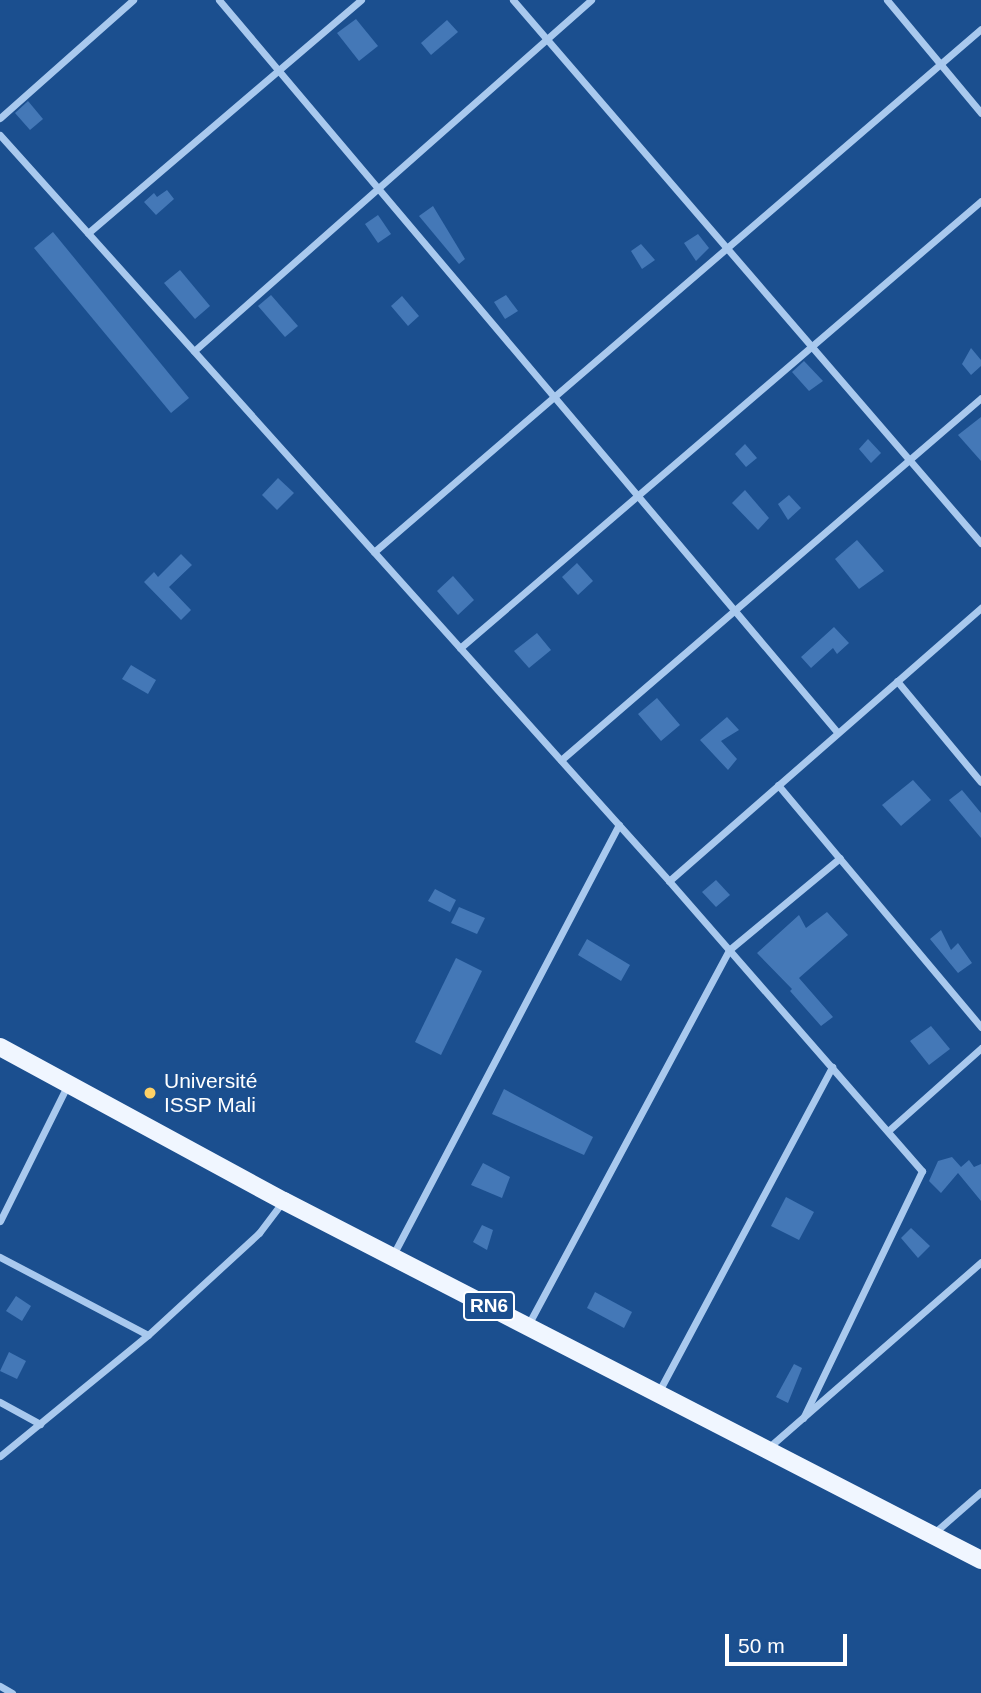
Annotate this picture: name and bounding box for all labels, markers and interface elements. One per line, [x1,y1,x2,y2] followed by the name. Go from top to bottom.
[164,1068,257,1118] place label: Université ISSP Mali
[142,1085,158,1101] marker: Université ISSP Mali
[463,1290,515,1322] road number: RN6
[729,1620,852,1664] scale bar
[738,1634,785,1657] text: 50 m

